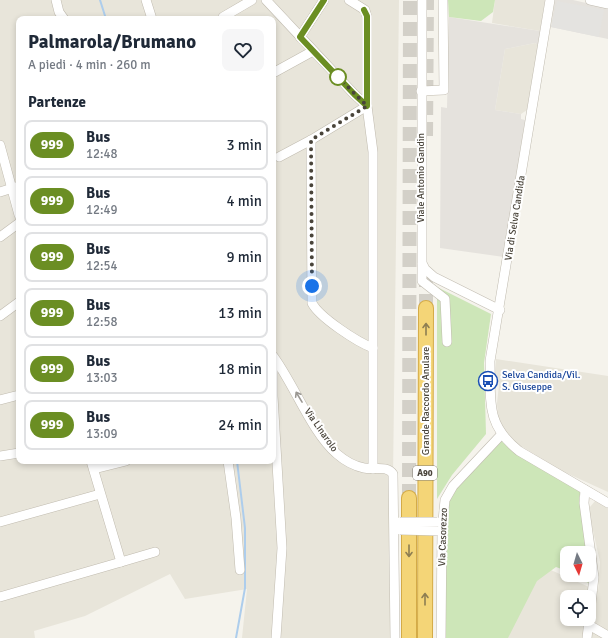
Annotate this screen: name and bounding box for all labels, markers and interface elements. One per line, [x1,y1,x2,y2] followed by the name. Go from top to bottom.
[222,29,264,71] button: heart
[28,30,196,54] text: Palmarola/Brumano
[28,57,151,73] text: A piedi · 4 min · 260 m
[329,68,347,86] unlabelled marker
[28,93,86,111] text: Partenze
[86,128,110,146] text: Bus
[415,133,427,223] street label: Viale Antonio Gandin
[41,136,63,153] text: 999
[226,136,262,154] text: 3 min
[86,146,118,162] text: 12:48
[502,175,528,261] street label: Via di Selva Candida
[86,184,110,202] text: Bus
[41,192,63,209] text: 999
[226,192,262,210] text: 4 min
[86,202,118,218] text: 12:49
[86,240,110,258] text: Bus
[41,248,63,265] text: 999
[226,248,262,266] text: 9 min
[86,258,118,274] text: 12:54
[302,276,322,296] your location
[86,296,110,314] text: Bus
[41,304,63,321] text: 999
[218,304,262,322] text: 13 min
[86,314,118,330] text: 12:58
[422,323,430,336] one-way arrow
[420,347,432,455] street label: Grande Raccordo Anulare
[86,352,110,370] text: Bus
[41,360,63,377] text: 999
[218,360,262,378] text: 18 min
[502,369,581,393] place label: Selva Candida/Vil. S. Giuseppe
[86,370,118,386] text: 13:03
[477,370,499,392] bus stop icon: Selva Candida/Vil. S. Giuseppe
[294,391,302,403] one-way arrow
[302,406,340,454] street label: Via Linarolo
[86,408,110,426] text: Bus
[41,416,63,433] text: 999
[218,416,262,434] text: 24 min
[86,426,118,442] text: 13:09
[413,466,437,480] road number: A90
[436,507,450,567] street label: Via Casorezzo
[405,544,413,557] one-way arrow
[560,546,596,582] north arrow
[560,546,596,626] map controls
[560,590,596,626] button: locate
[421,593,429,606] one-way arrow

